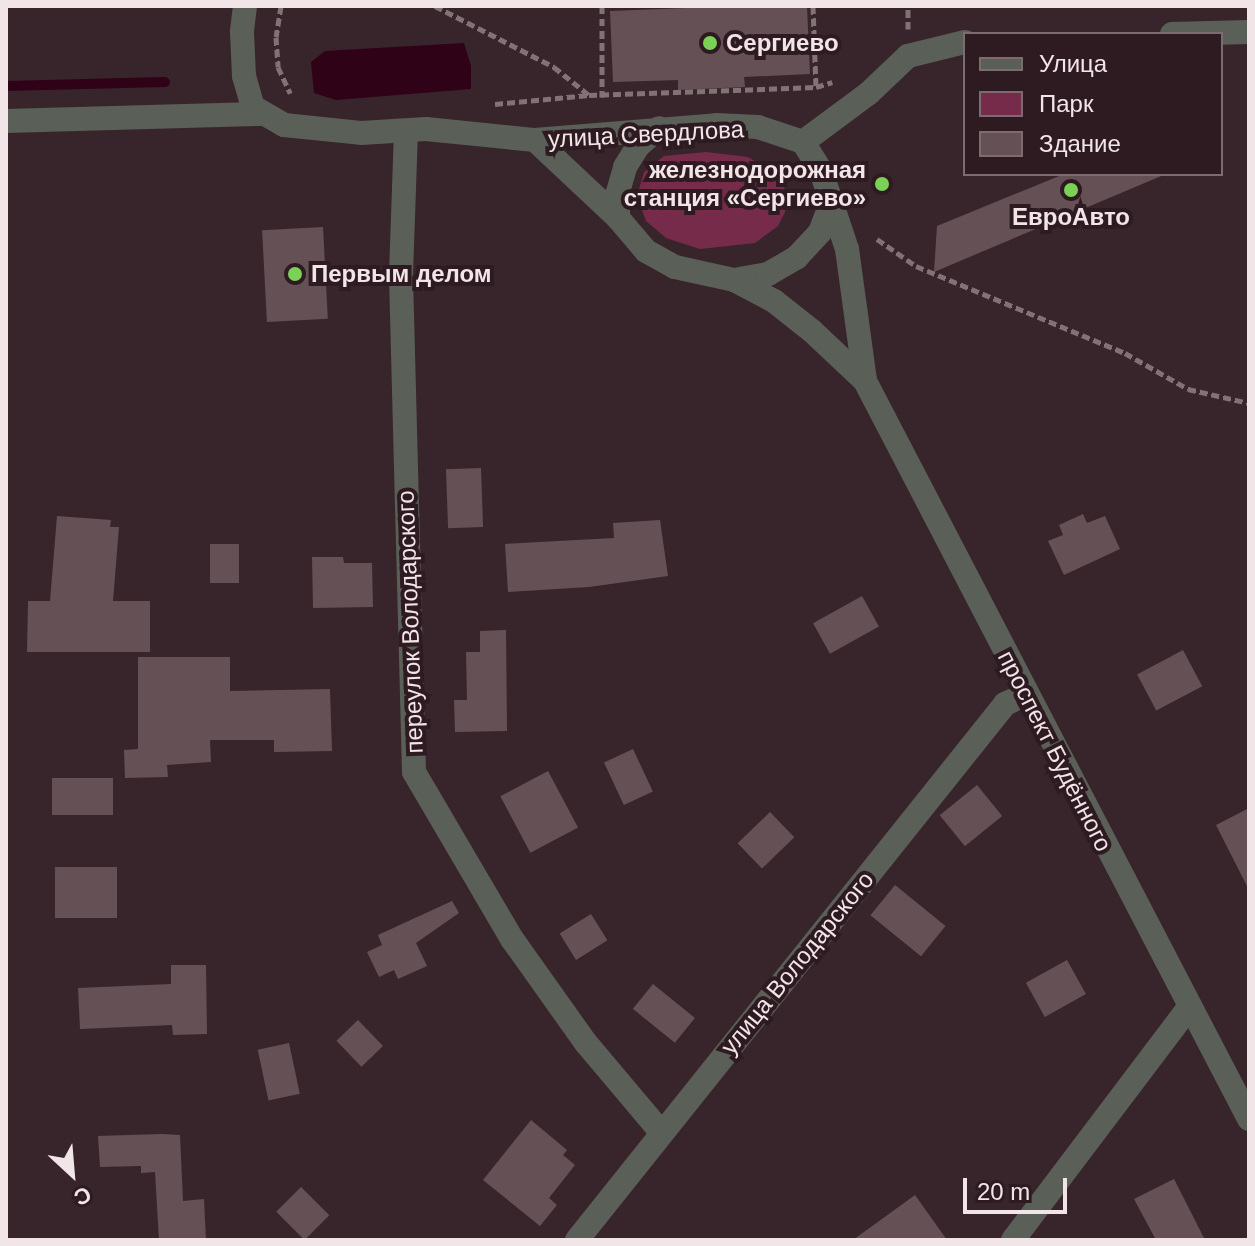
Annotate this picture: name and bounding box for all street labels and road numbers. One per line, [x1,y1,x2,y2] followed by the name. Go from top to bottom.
[547,114,745,154] street label: улица Свердлова
[391,490,429,754] street label: переулок Володарского
[992,646,1118,856] street label: проспект Будённого
[714,866,880,1060] street label: улица Володарского

